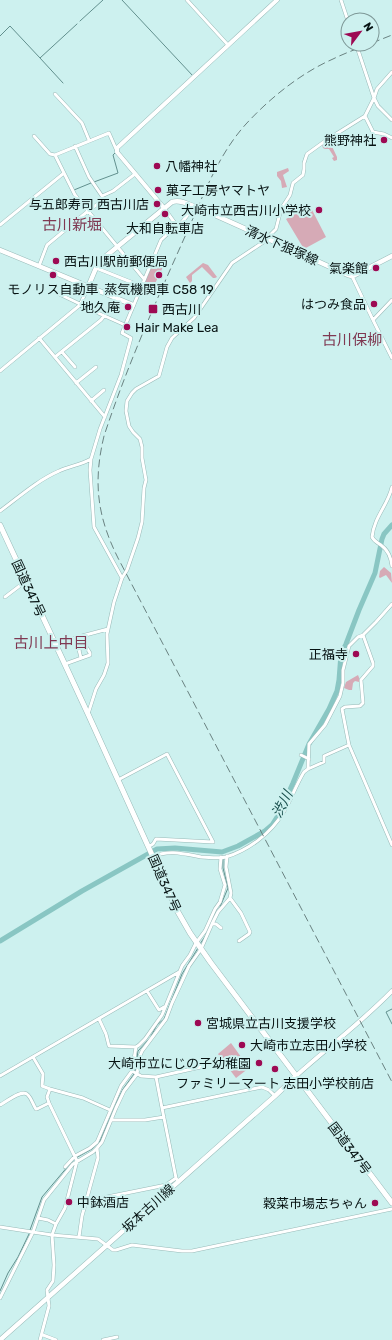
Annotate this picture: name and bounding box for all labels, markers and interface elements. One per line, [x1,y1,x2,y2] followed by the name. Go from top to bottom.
[340,12,380,52] north arrow
[360,20,376,34] text: N
[324,133,376,148] place label: 熊野神社
[379,135,389,145] marker: 熊野神社
[165,159,217,174] place label: 八幡神社
[152,161,162,171] marker: 八幡神社
[166,183,270,198] place label: 菓子工房ヤマトヤ
[153,185,163,195] marker: 菓子工房ヤマトヤ
[29,197,149,212] place label: 与五郎寿司 西古川店
[152,199,162,209] marker: 与五郎寿司 西古川店
[181,203,311,218] place label: 大崎市立西古川小学校
[314,205,324,215] marker: 大崎市立西古川小学校
[160,209,170,219] marker: 大和自転車店
[42,216,102,234] district label: 古川新堀
[126,221,204,236] place label: 大和自転車店
[243,223,320,268] street label: 清水下狼塚線
[64,254,168,269] place label: 西古川駅前郵便局
[51,256,61,266] marker: 西古川駅前郵便局
[329,261,368,276] place label: 氣楽館
[371,263,381,273] marker: 氣楽館
[48,270,58,280] marker: モノリス自動車
[154,270,164,280] marker: 蒸気機関車 C58 19
[7,282,99,297] place label: モノリス自動車
[104,282,214,297] place label: 蒸気機関車 C58 19
[301,297,366,312] place label: はつみ食品
[369,299,379,309] marker: はつみ食品
[81,300,120,315] place label: 地久庵
[123,302,133,312] marker: 地久庵
[162,302,201,317] place label: 西古川
[147,303,159,315] marker: 西古川
[135,320,218,335] place label: Hair Make Lea
[122,322,132,332] marker: Hair Make Lea
[322,331,382,349] district label: 古川保柳
[9,557,48,619] street label: 国道347号
[13,634,89,652] district label: 古川上中目
[309,647,348,662] place label: 正福寺
[351,649,361,659] marker: 正福寺
[269,786,297,821] water label: 渋川
[145,852,184,914] street label: 国道347号
[206,1016,336,1031] place label: 宮城県立古川支援学校
[193,1018,203,1028] marker: 宮城県立古川支援学校
[250,1038,367,1053] place label: 大崎市立志田小学校
[237,1040,247,1050] marker: 大崎市立志田小学校
[108,1056,251,1071] place label: 大崎市立にじの子幼稚園
[254,1058,264,1068] marker: 大崎市立にじの子幼稚園
[270,1064,280,1074] marker: ファミリーマート 志田小学校前店
[176,1076,374,1091] place label: ファミリーマート 志田小学校前店
[325,1119,374,1177] street label: 国道347号
[119,1181,178,1236] street label: 坂本古川線
[77,1195,129,1210] place label: 中鉢酒店
[263,1196,367,1211] place label: 穀菜市場志ちゃん
[64,1197,74,1207] marker: 中鉢酒店
[370,1198,380,1208] marker: 穀菜市場志ちゃん

